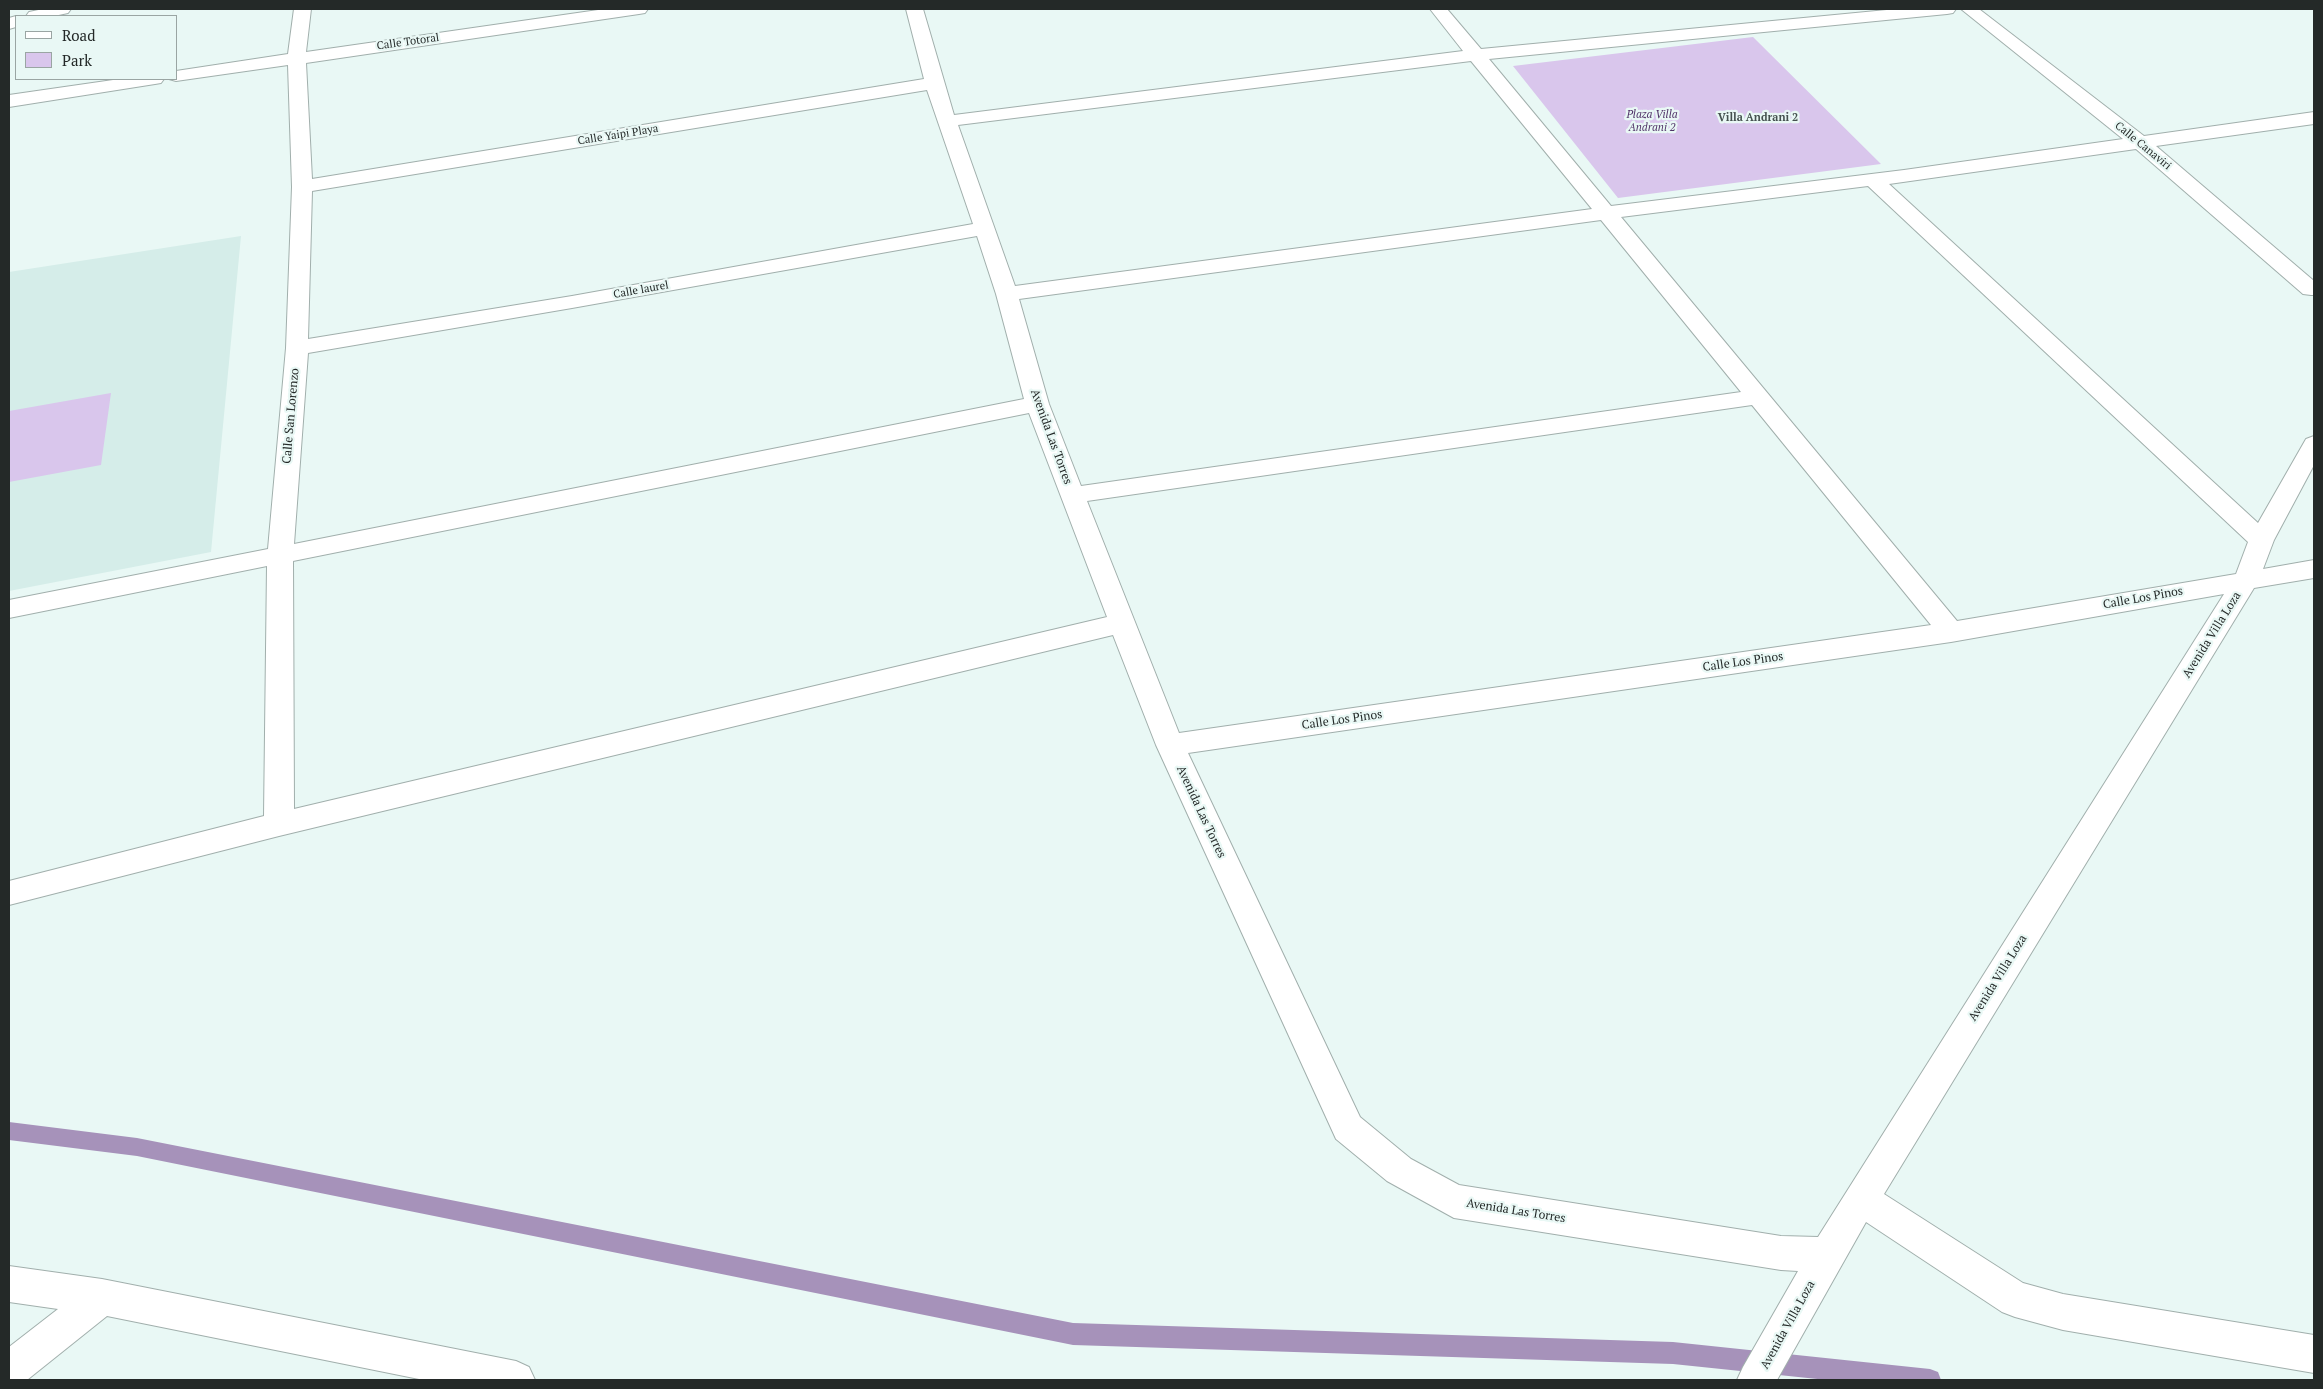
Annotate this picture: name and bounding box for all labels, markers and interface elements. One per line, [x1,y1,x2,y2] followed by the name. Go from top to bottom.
[15,15,178,80] legend
[62,25,95,45] text: Road
[376,31,440,53] street label: Calle Totoral
[62,50,92,70] text: Park
[1626,108,1678,134] park label: Plaza Villa Andrani 2
[1718,111,1798,125] district label: Villa Andrani 2
[2112,119,2174,173] street label: Calle Canaviri
[577,122,659,148] street label: Calle Yaipi Playa
[612,279,670,301] street label: Calle laurel
[280,368,302,464] street label: Calle San Lorenzo
[1027,387,1075,487] street label: Avenida Las Torres
[2102,584,2184,612] street label: Calle Los Pinos
[2180,589,2244,681] street label: Avenida Villa Loza
[1702,649,1784,675] street label: Calle Los Pinos
[1301,707,1383,733] street label: Calle Los Pinos
[1173,764,1229,860] street label: Avenida Las Torres
[1966,932,2030,1024] street label: Avenida Villa Loza
[1465,1196,1567,1226] street label: Avenida Las Torres
[1758,1278,1818,1372] street label: Avenida Villa Loza

